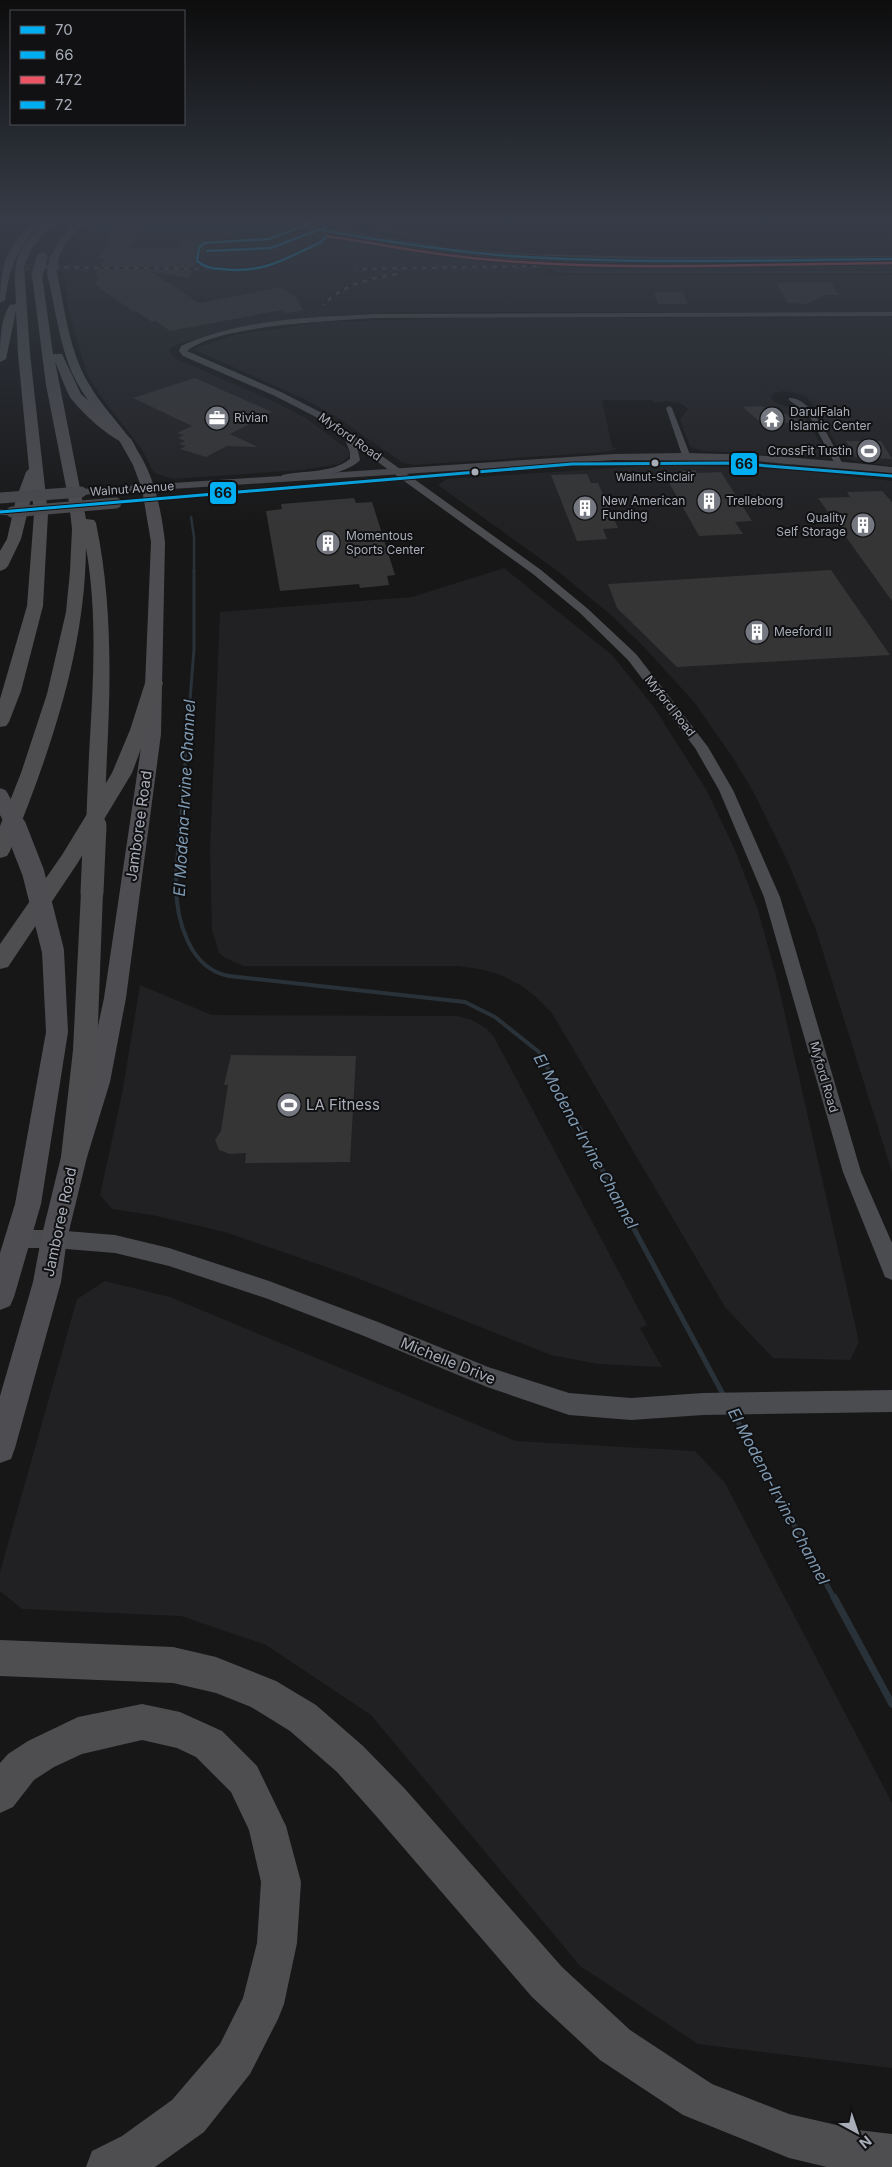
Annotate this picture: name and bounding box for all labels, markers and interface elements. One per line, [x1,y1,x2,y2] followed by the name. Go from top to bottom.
[10,10,185,125] legend
[55,20,73,39] text: 70
[55,45,74,64] text: 66
[55,70,82,89] text: 472
[55,95,73,114] text: 72
[790,404,872,433] place label: DarulFalah Islamic Center
[204,405,230,431] office icon: Rivian
[759,406,785,432] temple icon: DarulFalah Islamic Center
[316,409,385,464] street label: Myford Road
[234,410,268,425] place label: Rivian
[856,438,882,464] sports icon: CrossFit Tustin
[768,443,852,458] place label: CrossFit Tustin
[730,452,758,476] line badge: 66
[735,455,753,472] text: 66
[650,458,660,468] marker: Walnut-Sinclair
[470,467,480,477] unlabelled marker
[616,470,694,484] place label: Walnut-Sinclair
[89,478,175,499] street label: Walnut Avenue
[209,481,237,505] line badge: 66
[214,484,232,501] text: 66
[696,488,722,514] building icon: Trelleborg
[602,493,685,522] place label: New American Funding
[726,493,783,508] place label: Trelleborg
[572,495,598,521] building icon: New American Funding
[776,510,846,539] place label: Quality Self Storage
[850,512,876,538] building icon: Quality Self Storage
[346,528,425,557] place label: Momentous Sports Center
[315,530,341,556] building icon: Momentous Sports Center
[744,619,770,645] building icon: Meeford II
[774,624,832,639] place label: Meeford II
[642,672,699,739] street label: Myford Road
[169,699,199,897] water label: El Modena-Irvine Channel
[121,769,156,883] street label: Jamboree Road
[807,1040,842,1114] street label: Myford Road
[529,1050,643,1232] water label: El Modena-Irvine Channel
[276,1092,302,1118] sports icon: LA Fitness
[306,1095,380,1114] place label: LA Fitness
[39,1165,80,1278] street label: Jamboree Road
[398,1333,498,1388] street label: Michelle Drive
[724,1404,834,1588] water label: El Modena-Irvine Channel
[832,2107,882,2157] north arrow
[856,2132,875,2152] text: N

